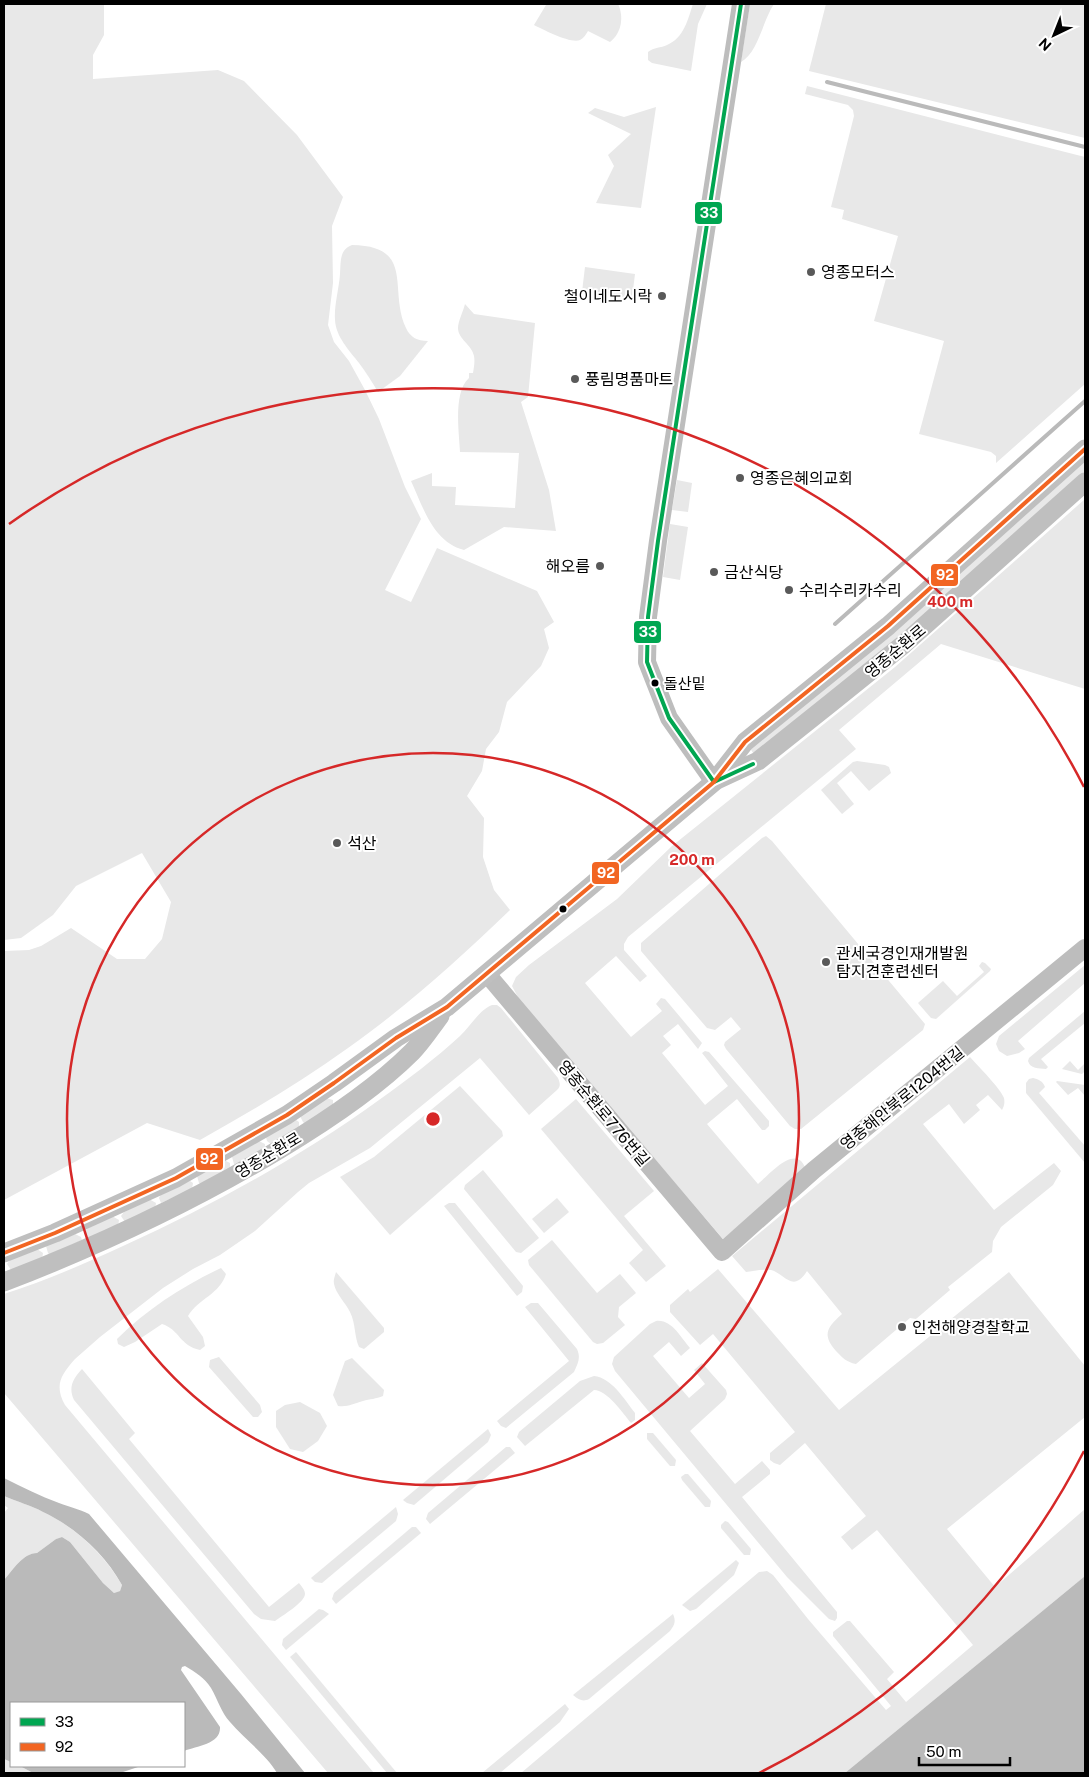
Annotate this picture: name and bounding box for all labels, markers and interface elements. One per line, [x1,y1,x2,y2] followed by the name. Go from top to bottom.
[1029,10,1079,60] north arrow
[1036,35,1055,54] text: N
[694,201,723,225] line badge: 33
[700,205,718,221] text: 33
[821,263,895,282] place label: 영종모터스
[805,266,817,278] marker: 영종모터스
[564,287,652,306] place label: 철이네도시락
[656,290,668,302] marker: 철이네도시락
[585,370,673,389] place label: 풍림명품마트
[569,373,581,385] marker: 풍림명품마트
[750,469,853,488] place label: 영종은혜의교회
[734,472,746,484] marker: 영종은혜의교회
[546,557,590,576] place label: 해오름
[594,560,606,572] marker: 해오름
[724,563,783,582] place label: 금산식당
[930,563,959,587] line badge: 92
[708,566,720,578] marker: 금산식당
[936,567,954,583] text: 92
[799,581,902,600] place label: 수리수리카수리
[783,584,795,596] marker: 수리수리카수리
[927,593,973,610] text: 400 m
[633,620,662,644] line badge: 33
[861,620,930,682] street label: 영종순환로
[639,624,657,640] text: 33
[664,675,705,692] place label: 돌산밑
[650,678,660,688] marker: 돌산밑
[347,834,377,853] place label: 석산
[331,837,343,849] marker: 석산
[669,851,715,868] text: 200 m
[591,861,620,885] line badge: 92
[597,865,615,881] text: 92
[558,904,568,914] unlabelled marker
[836,944,968,981] place label: 관세국경인재개발원 탐지견훈련센터
[820,956,832,968] marker: 관세국경인재개발원 탐지견훈련센터
[837,1043,968,1154] street label: 영종해안북로1204번길
[554,1057,653,1170] street label: 영종순환로776번길
[424,1110,442,1128] centre of rings
[232,1128,305,1183] street label: 영종순환로
[195,1147,224,1171] line badge: 92
[200,1151,218,1167] text: 92
[912,1318,1030,1337] place label: 인천해양경찰학교
[896,1321,908,1333] marker: 인천해양경찰학교
[10,1702,185,1767] legend
[55,1713,74,1730] text: 33
[919,1734,1010,1766] scale bar
[55,1738,73,1755] text: 92
[926,1743,961,1760] text: 50 m

